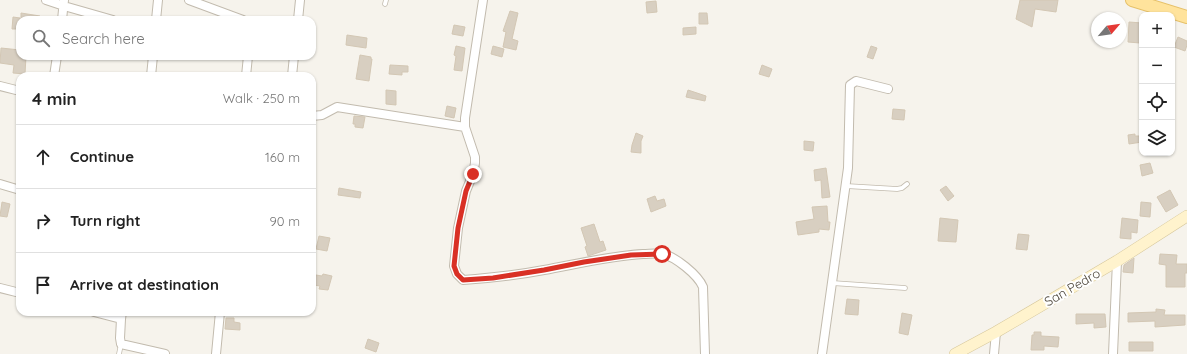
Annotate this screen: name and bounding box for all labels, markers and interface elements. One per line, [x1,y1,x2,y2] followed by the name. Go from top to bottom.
[1091,12,1127,48] north arrow
[1139,12,1175,156] map controls
[1139,12,1175,48] button: +
[16,16,316,60] search box
[30,27,52,49] icon: search
[62,29,145,48] text: Search here
[1139,48,1175,84] button: −
[1139,84,1175,120] button: locate
[32,88,77,109] text: 4 min
[223,90,300,106] text: Walk · 250 m
[1139,120,1175,156] button: layers
[32,146,54,168] icon: ahead
[70,147,134,166] text: Continue
[265,149,300,165] text: 160 m
[464,165,482,183] route end
[32,210,54,232] icon: right
[70,211,141,230] text: Turn right
[270,213,300,229] text: 90 m
[653,245,671,263] route start
[1041,265,1103,309] street label: San Pedro
[32,274,54,296] icon: arrive
[70,275,219,294] text: Arrive at destination

